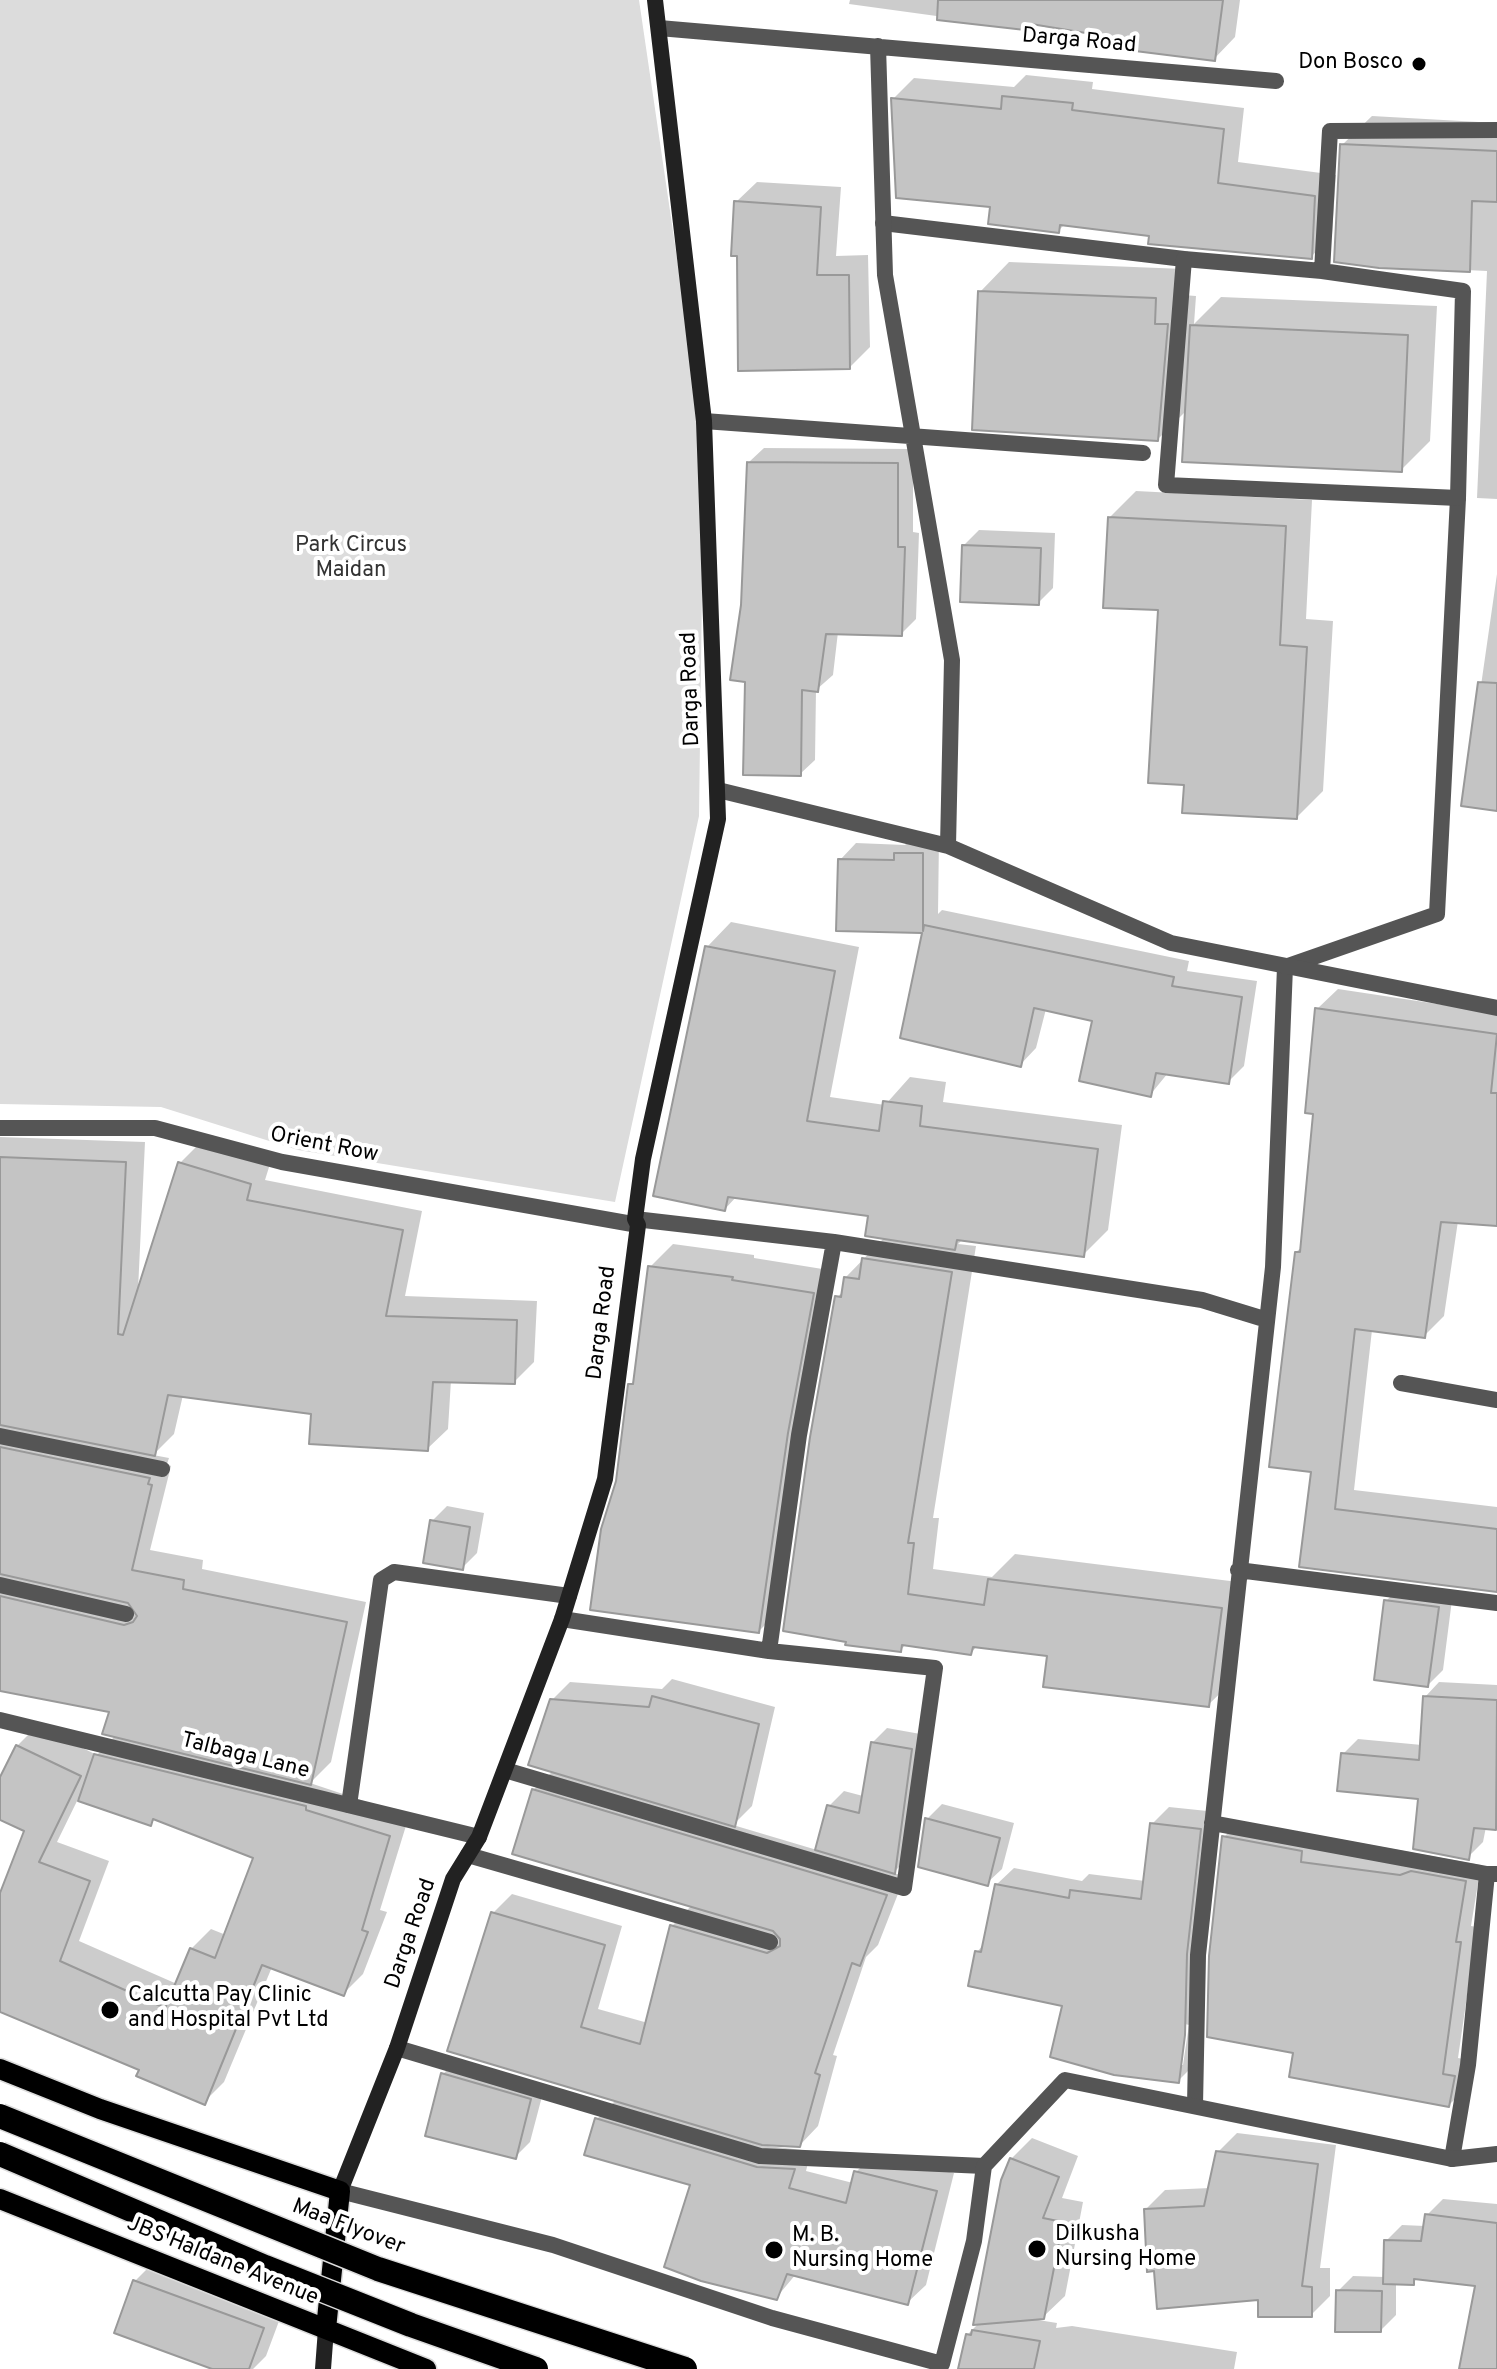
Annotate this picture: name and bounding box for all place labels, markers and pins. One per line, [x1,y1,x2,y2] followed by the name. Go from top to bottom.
[1298,51,1403,77] place label: Don Bosco
[1410,55,1428,73] marker: Don Bosco
[128,1984,329,2036] place label: Calcutta Pay Clinic and Hospital Pvt Ltd
[99,1999,121,2021] marker: Calcutta Pay Clinic and Hospital Pvt Ltd
[1055,2223,1196,2274] place label: Dilkusha Nursing Home
[792,2224,933,2276] place label: M. B. Nursing Home
[1026,2238,1048,2260] marker: Dilkusha Nursing Home
[763,2239,785,2261] marker: M. B. Nursing Home

